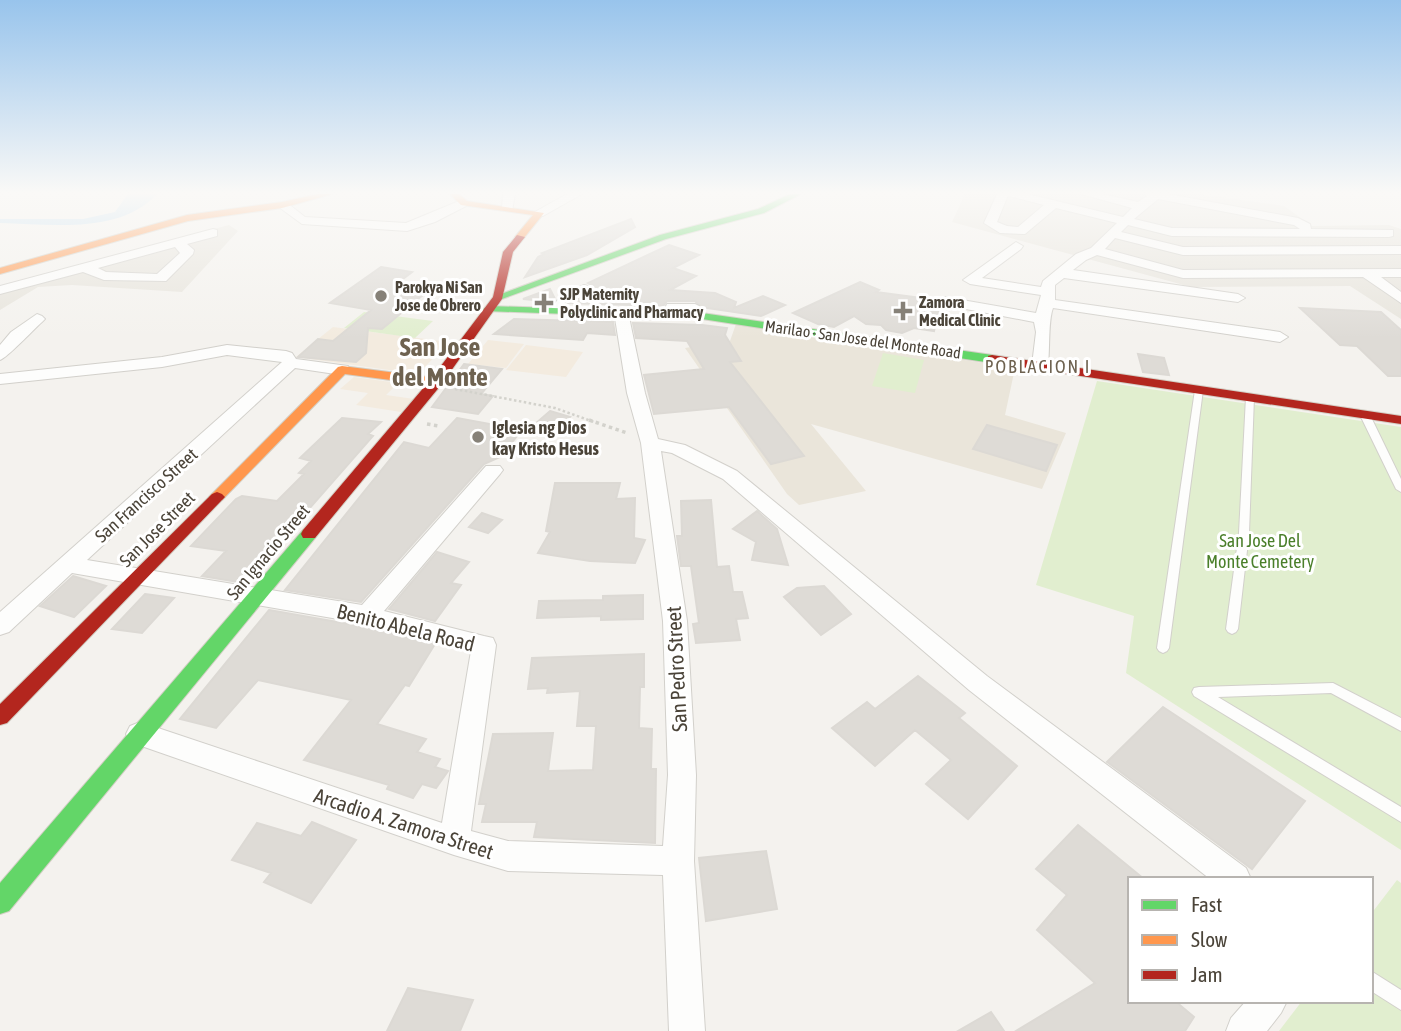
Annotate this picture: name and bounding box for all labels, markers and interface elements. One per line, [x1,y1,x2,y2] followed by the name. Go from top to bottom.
[394,278,483,314] place label: Parokya Ni San Jose de Obrero
[560,285,704,321] place label: SJP Maternity Polyclinic and Pharmacy
[373,288,389,304] marker: Parokya Ni San Jose de Obrero
[534,293,554,313] marker: SJP Maternity Polyclinic and Pharmacy
[919,293,1001,329] place label: Zamora Medical Clinic
[893,301,913,321] marker: Zamora Medical Clinic
[764,316,962,362] street label: Marilao - San Jose del Monte Road
[392,332,488,392] district label: San Jose del Monte
[985,356,1091,377] district label: POBLACION I
[492,417,599,459] place label: Iglesia ng Dios kay Kristo Hesus
[470,429,486,445] marker: Iglesia ng Dios kay Kristo Hesus
[91,444,201,546] street label: San Francisco Street
[115,487,199,571] street label: San Jose Street
[222,500,314,604] street label: San Ignacio Street
[1206,530,1314,572] park label: San Jose Del Monte Cemetery
[335,598,477,656] street label: Benito Abela Road
[661,605,691,733] street label: San Pedro Street
[311,783,497,863] street label: Arcadio A. Zamora Street
[1128,877,1373,1003] legend
[1191,892,1222,916] text: Fast
[1191,927,1228,951] text: Slow
[1191,962,1223,986] text: Jam

